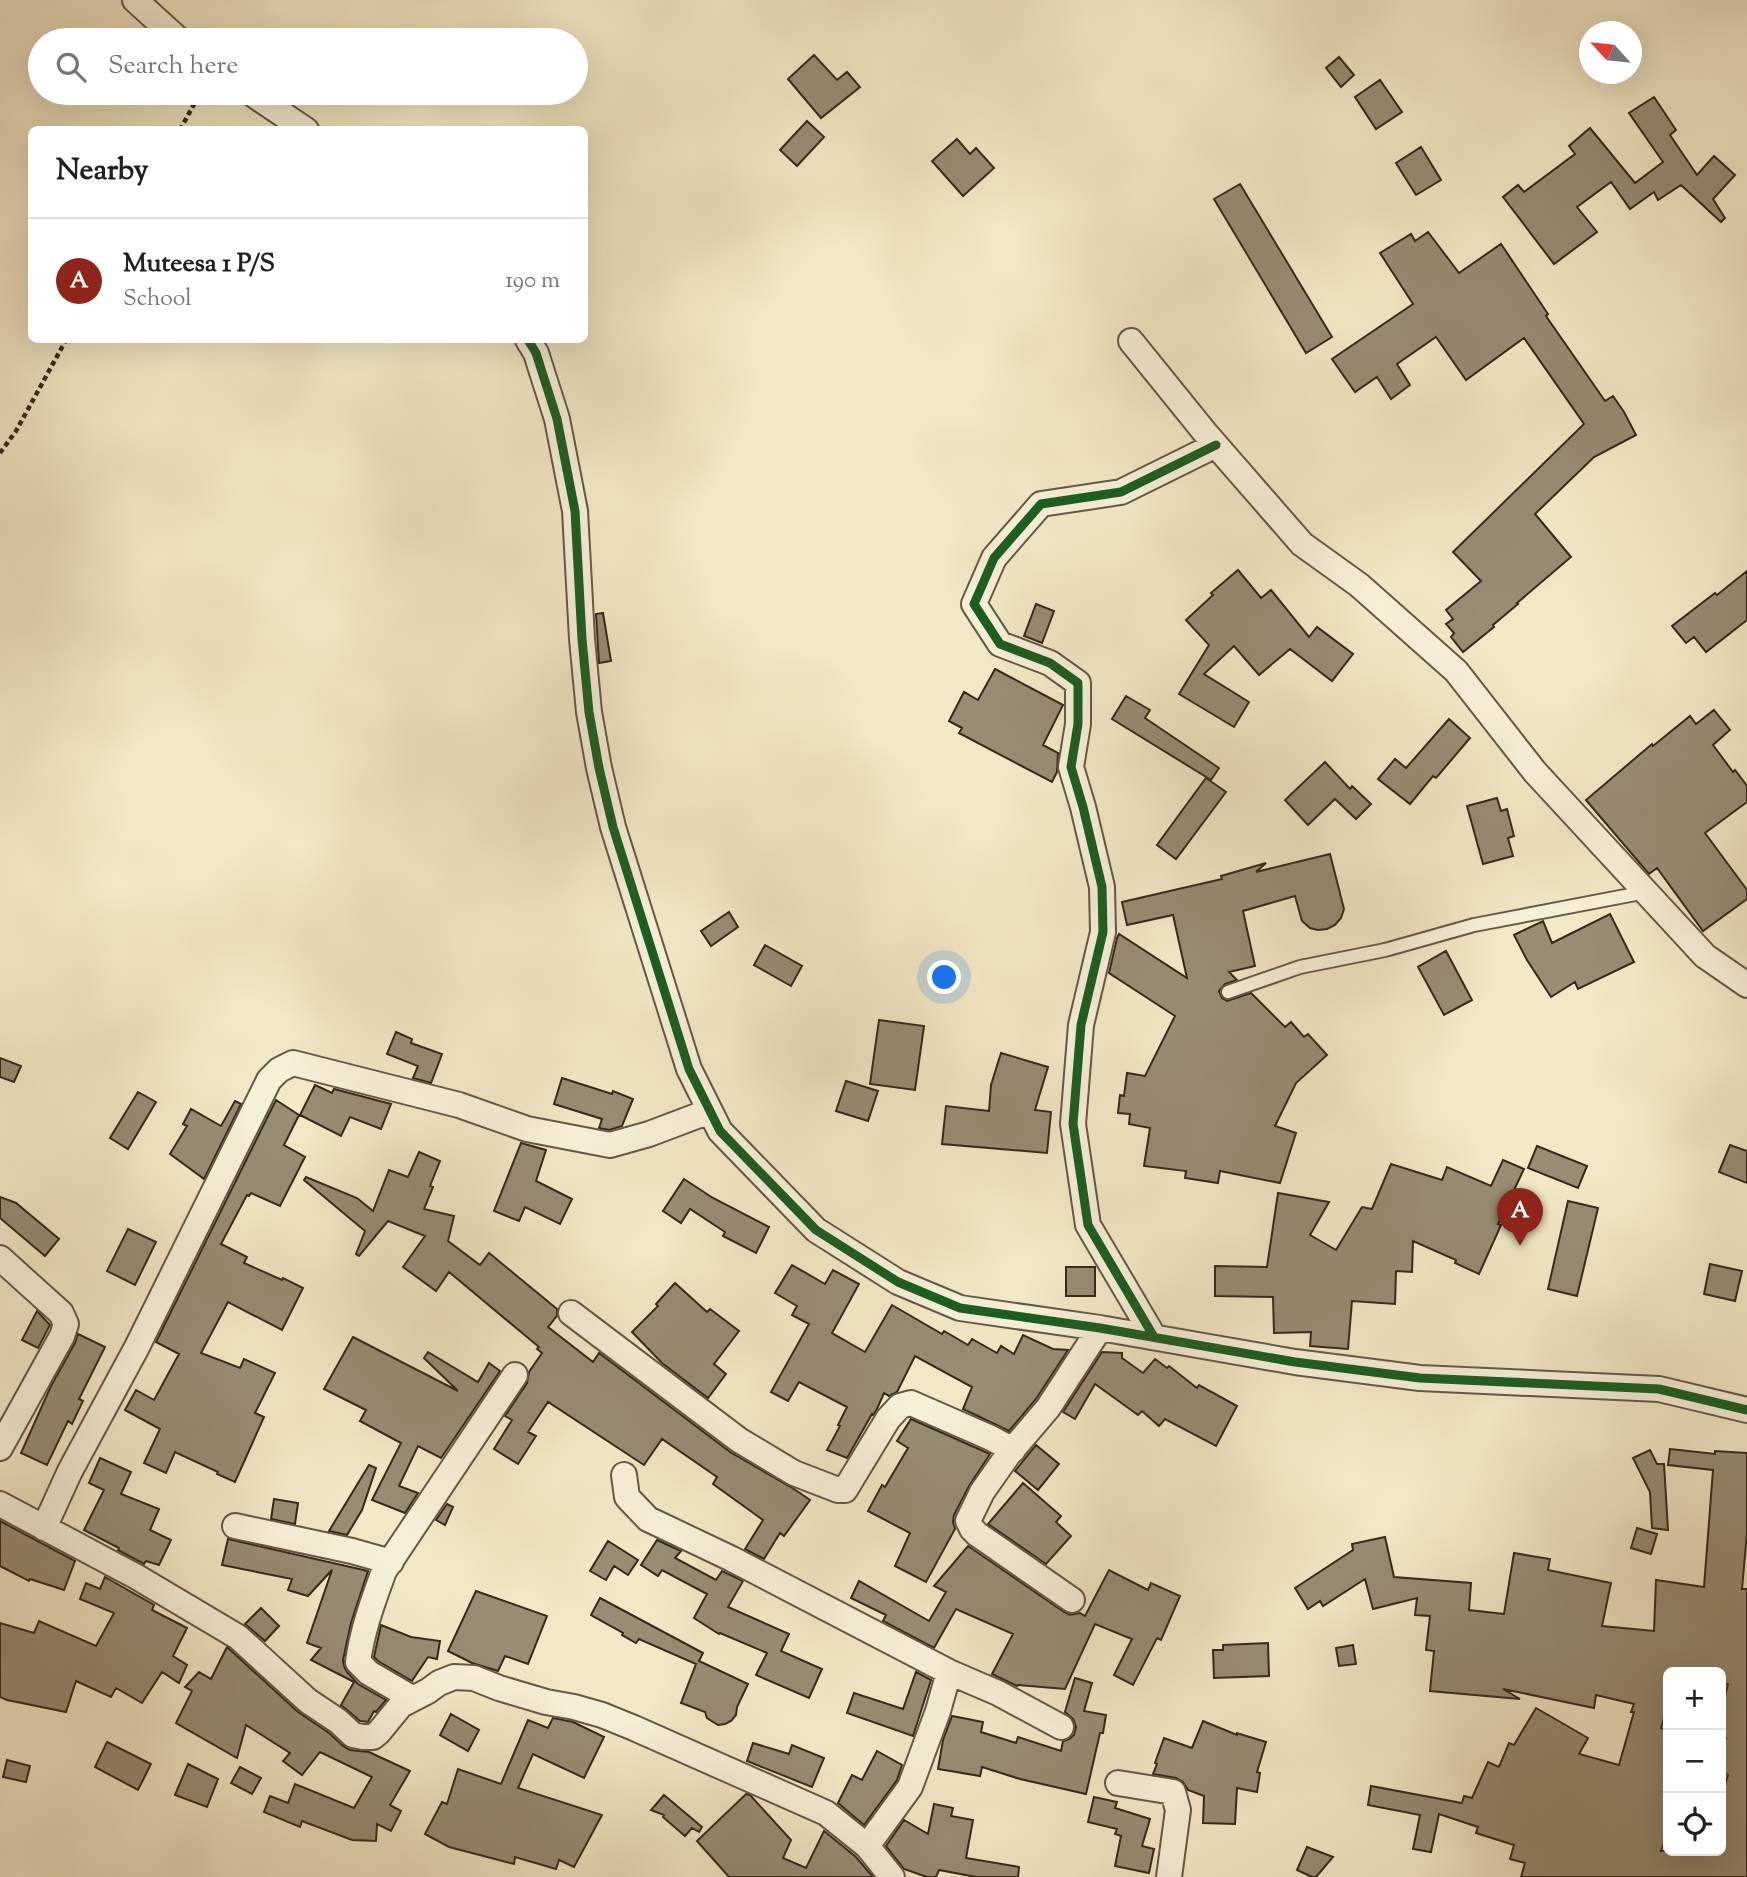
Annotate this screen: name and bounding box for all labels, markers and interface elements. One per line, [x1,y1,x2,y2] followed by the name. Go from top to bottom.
[1579,21,1642,84] north arrow
[28,28,588,105] search box
[52,48,90,86] icon: search
[108,48,238,85] text: Search here
[56,150,148,193] text: Nearby
[123,246,275,283] text: Muteesa 1 P/S
[70,265,88,298] text: A
[505,265,560,298] text: 190 m
[123,283,192,316] text: School
[927,960,961,994] your location
[1497,1188,1543,1246] pin: A
[1663,1667,1726,1856] map controls
[1663,1667,1726,1730] button: +
[1663,1730,1726,1793] button: −
[1663,1793,1726,1856] button: locate

